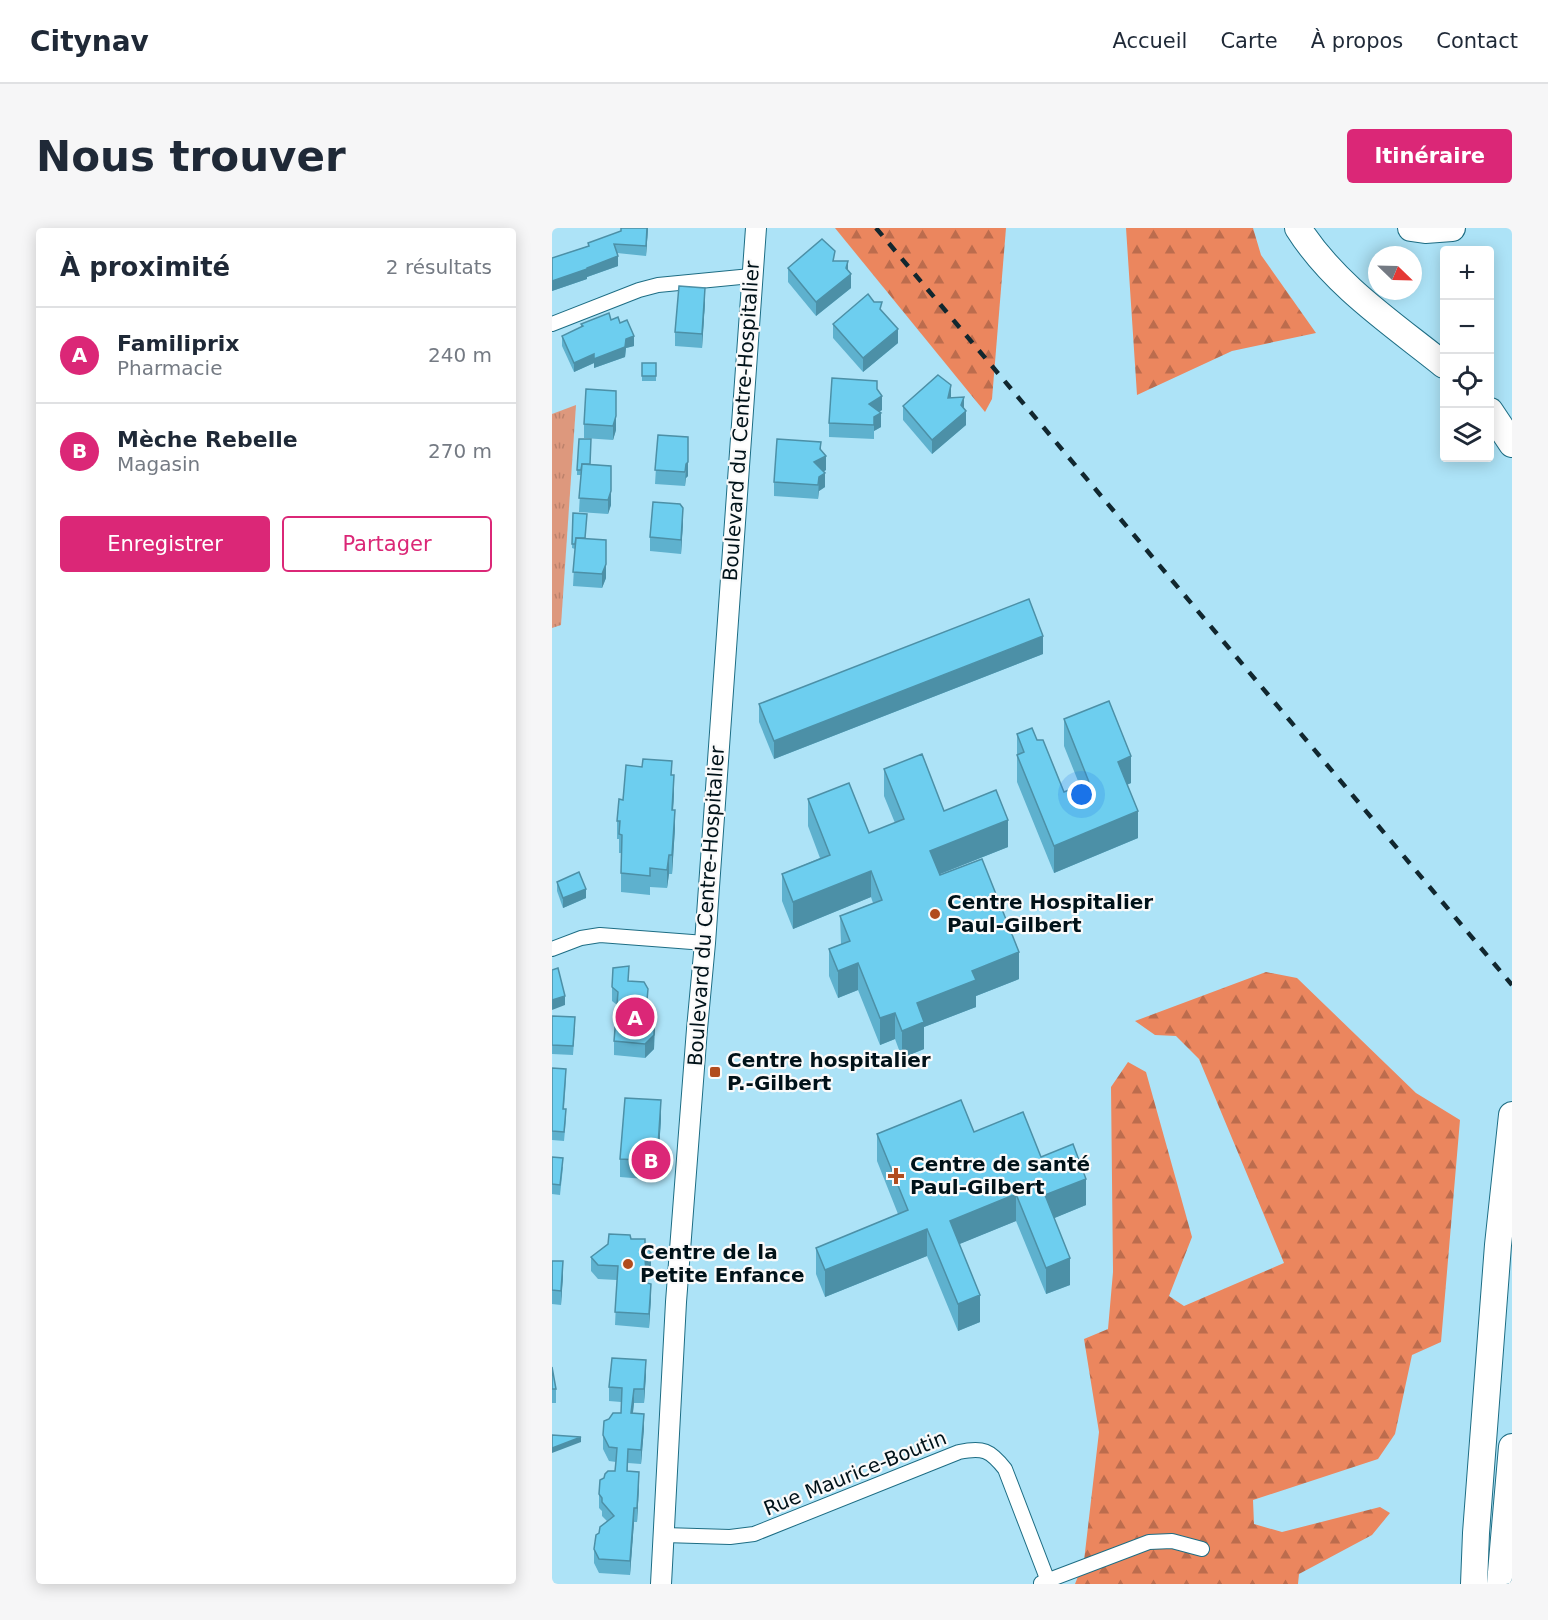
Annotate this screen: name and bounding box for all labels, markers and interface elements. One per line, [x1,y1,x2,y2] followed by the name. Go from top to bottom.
[30,25,149,58] text: Citynav
[1112,29,1187,53] text: Accueil
[1220,29,1278,53] text: Carte
[1311,29,1403,53] text: À propos
[1436,29,1518,53] text: Contact
[1347,129,1512,183] button: Itinéraire
[36,132,346,181] text: Nous trouver
[1368,246,1422,300] north arrow
[1440,246,1494,462] map controls
[1440,246,1494,300] button: +
[60,252,230,282] text: À proximité
[386,255,492,279] text: 2 résultats
[718,259,764,582] street label: Boulevard du Centre-Hospitalier
[1440,300,1494,354] button: −
[117,331,239,356] text: Familiprix
[72,343,87,367] text: A
[428,343,492,367] text: 240 m
[1440,354,1494,408] button: locate
[117,356,222,380] text: Pharmacie
[1440,408,1494,462] button: layers
[117,427,298,452] text: Mèche Rebelle
[72,439,87,463] text: B
[428,439,492,463] text: 270 m
[117,452,200,476] text: Magasin
[60,516,270,572] button: Enregistrer
[282,516,492,572] button: Partager
[683,744,729,1067] street label: Boulevard du Centre-Hospitalier
[1067,780,1096,809] your location
[947,890,1153,937] place label: Centre Hospitalier Paul-Gilbert
[928,907,942,921] marker: Centre Hospitalier Paul-Gilbert
[616,994,655,1040] pin: A
[727,1048,931,1095] place label: Centre hospitalier P.-Gilbert
[708,1065,722,1079] marker: Centre hospitalier P.-Gilbert
[632,1138,670,1182] pin: B
[910,1152,1090,1199] place label: Centre de santé Paul-Gilbert
[887,1167,905,1185] marker: Centre de santé Paul-Gilbert
[640,1240,804,1287] place label: Centre de la Petite Enfance
[621,1257,635,1271] marker: Centre de la Petite Enfance
[760,1425,950,1521] street label: Rue Maurice-Boutin

